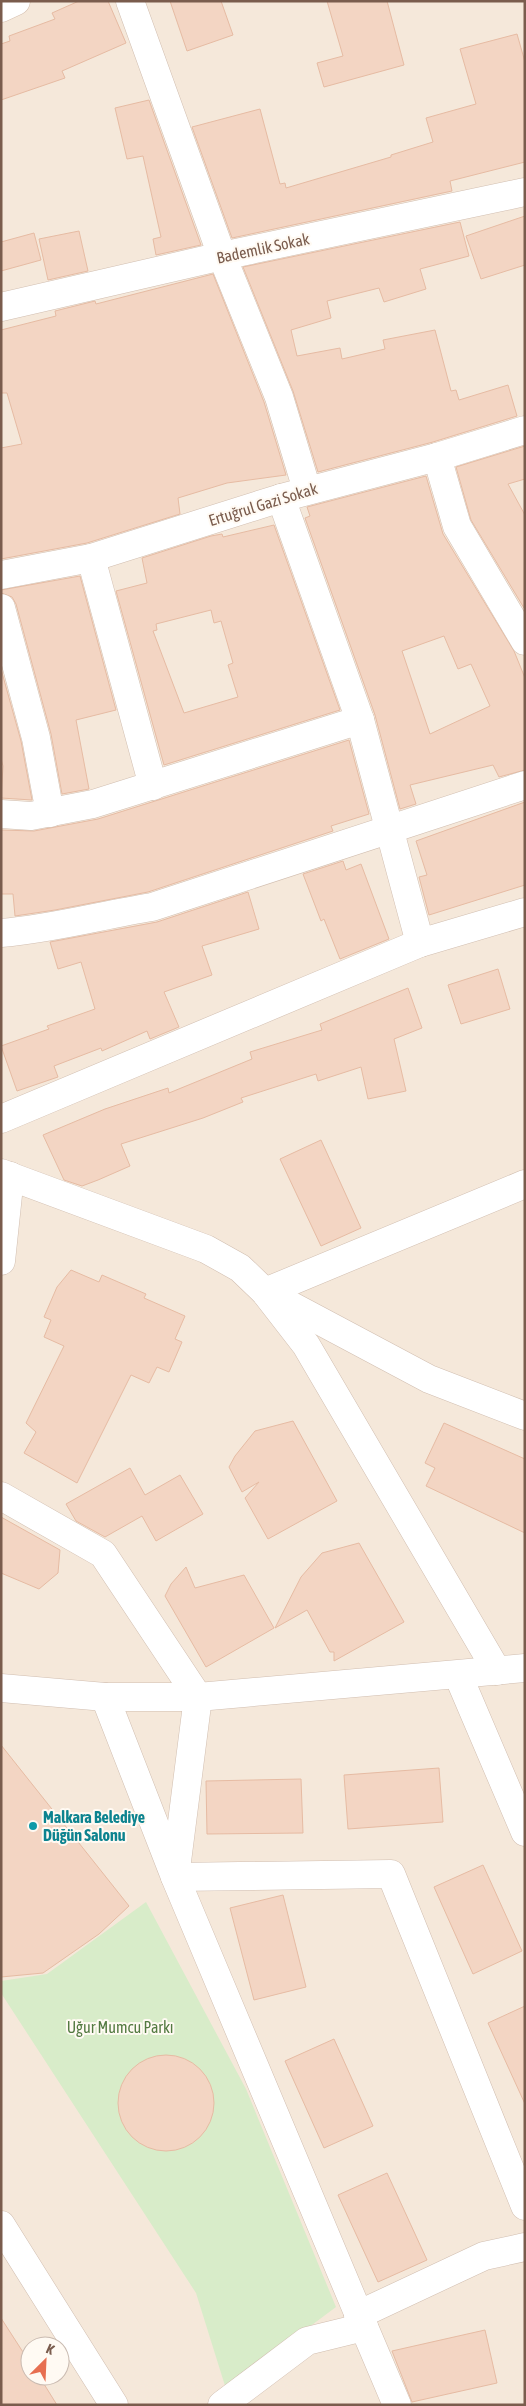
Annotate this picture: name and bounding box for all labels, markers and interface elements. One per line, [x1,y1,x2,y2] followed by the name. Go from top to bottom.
[215,229,311,267] street label: Bademlik Sokak
[206,479,320,530] street label: Ertuğrul Gazi Sokak
[43,1808,145,1844] place label: Malkara Belediye Düğün Salonu
[27,1820,39,1832] marker: Malkara Belediye Düğün Salonu
[67,2018,173,2037] park label: Uğur Mumcu Parkı
[20,2336,70,2386] north arrow
[44,2340,57,2358] text: K

